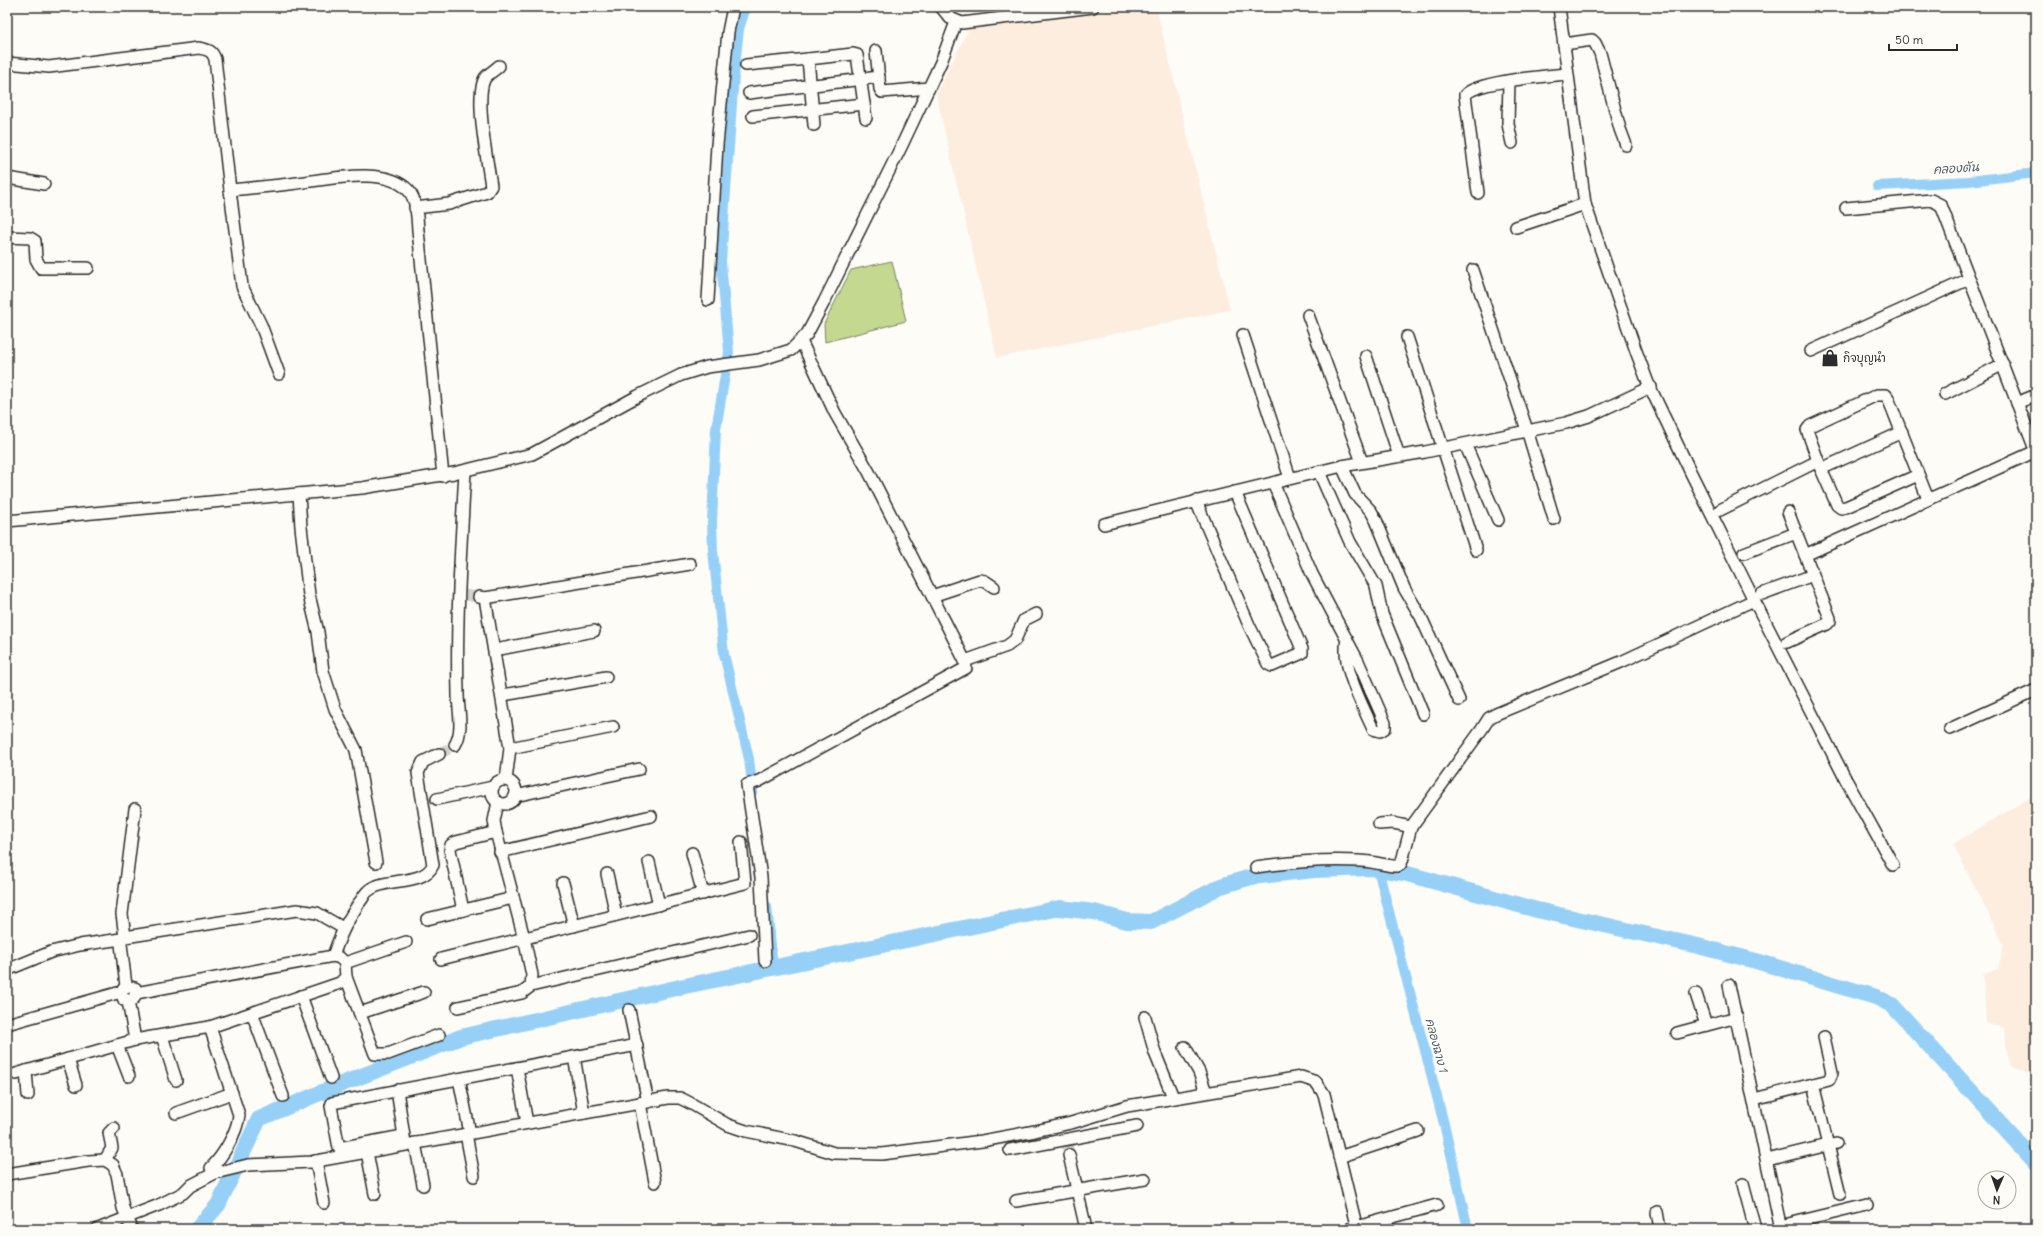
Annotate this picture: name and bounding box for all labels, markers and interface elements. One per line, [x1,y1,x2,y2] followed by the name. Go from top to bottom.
[1889,26,1957,52] scale bar
[1895,32,1924,47] text: 50 m
[1933,159,1980,177] water label: คลองตัน
[1820,348,1840,368] shop icon: กิจบุญนำ
[1843,351,1886,367] place label: กิจบุญนำ
[1423,1016,1452,1075] water label: คลองฉาง 1
[1977,1170,2017,1210] north arrow
[1993,1193,2001,1207] text: N

